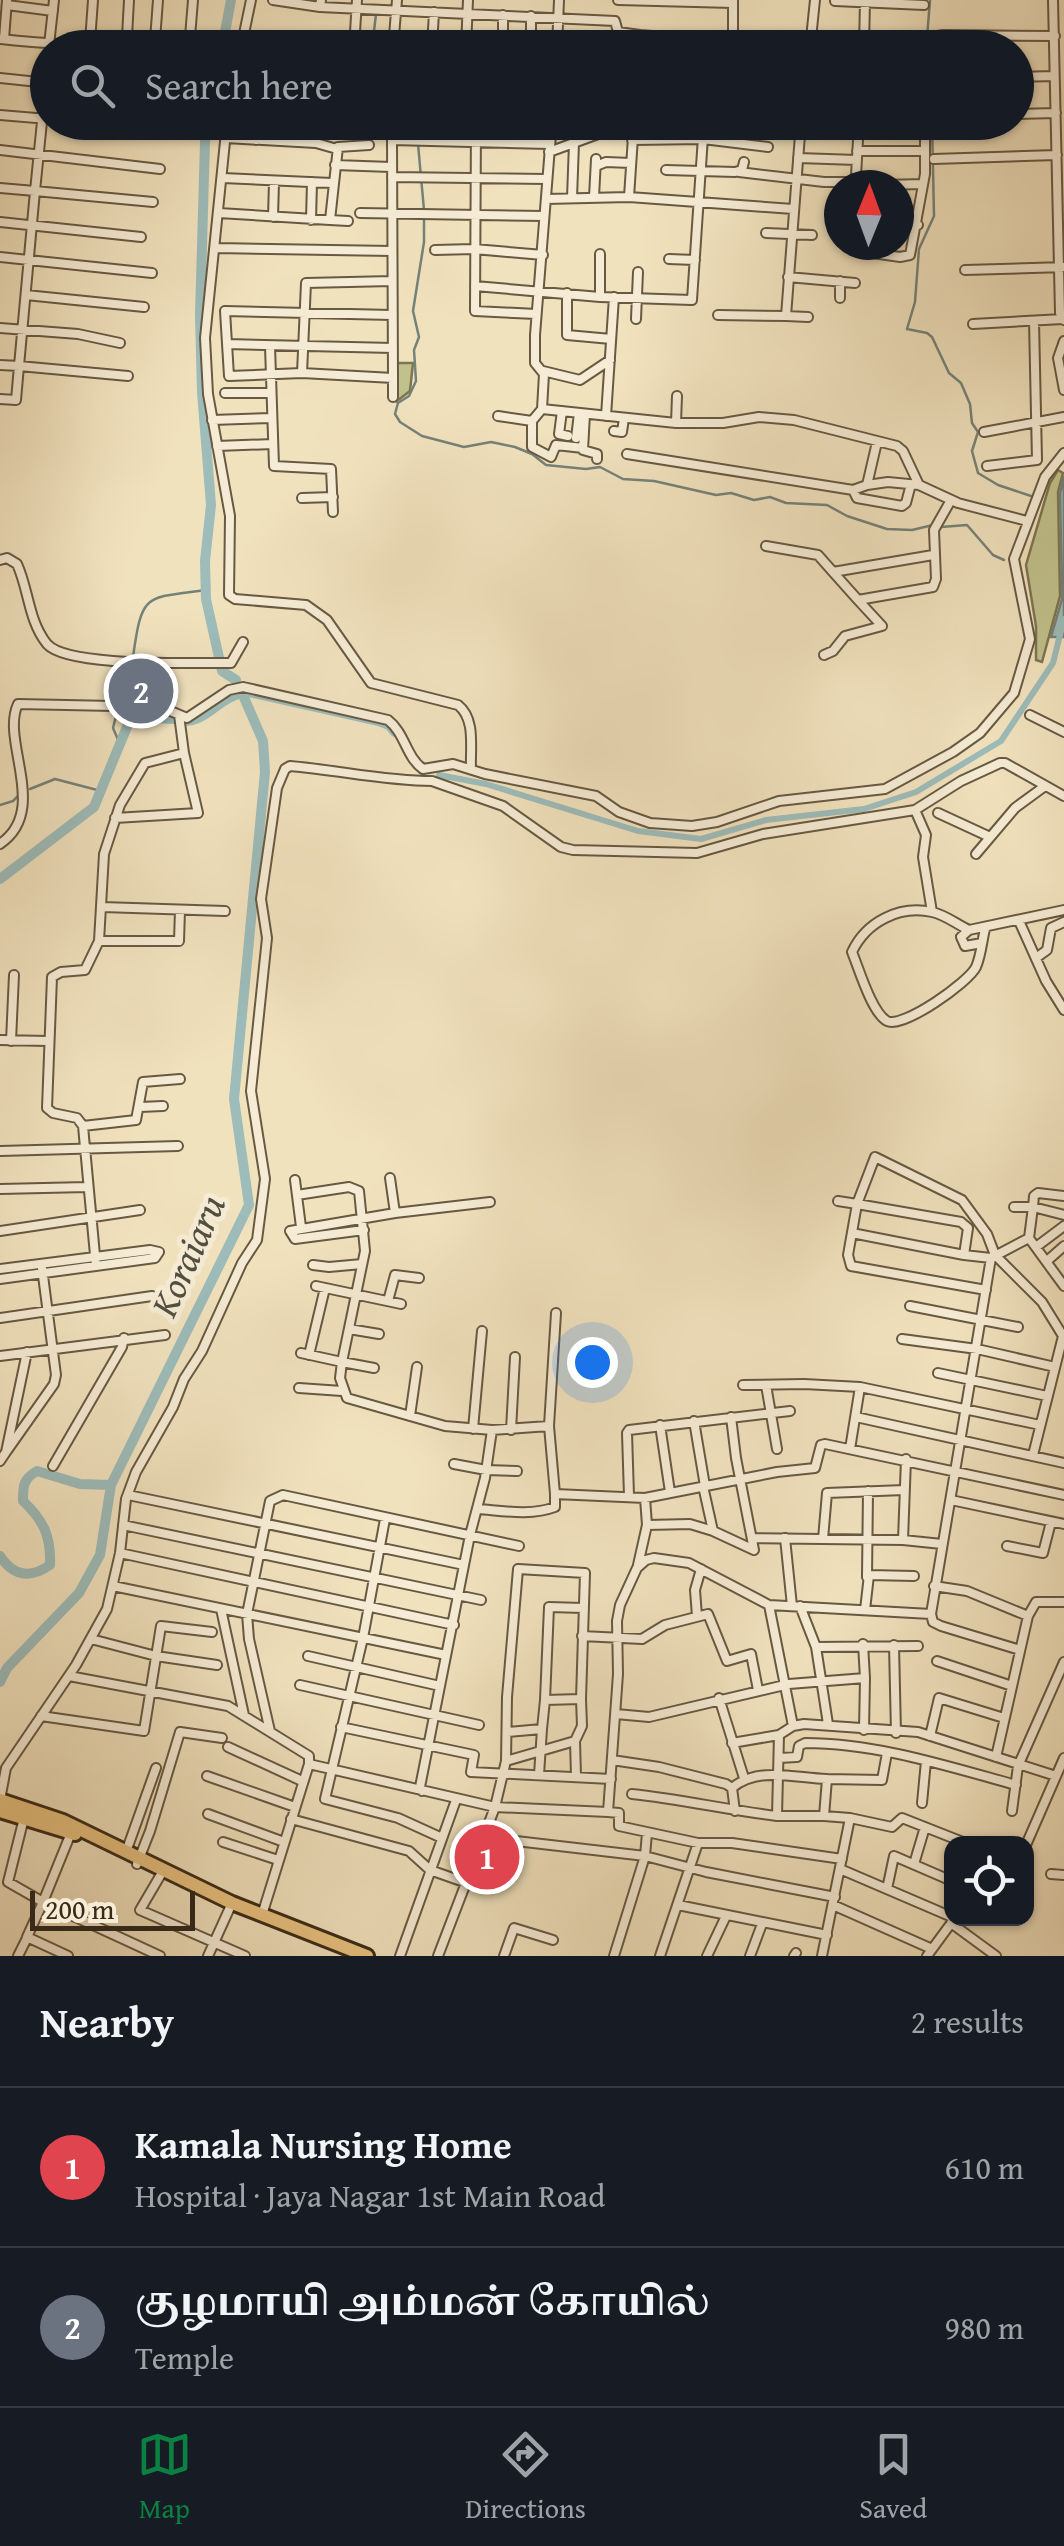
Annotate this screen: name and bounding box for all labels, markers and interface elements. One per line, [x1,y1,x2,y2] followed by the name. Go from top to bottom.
[30,30,1034,140] search box
[145,57,333,113] text: Search here
[65,58,120,113] icon: search
[824,170,914,260] north arrow
[108,654,174,728] pin: 2
[135,1185,239,1326] water label: Koraiaru
[567,1337,618,1388] your location
[454,1820,520,1894] pin: 1
[944,1836,1034,1926] map controls
[944,1836,1034,1926] button: locate
[30,1886,195,1930] scale bar
[45,1888,114,1929] text: 200 m
[40,1991,174,2052] text: Nearby
[911,1998,1024,2045] text: 2 results
[135,2116,512,2172] text: Kamala Nursing Home
[64,2144,81,2191] text: 1
[945,2144,1024,2191] text: 610 m
[135,2172,605,2219] text: Hospital · Jaya Nagar 1st Main Road
[135,2273,710,2329] text: குழமாயி அம்மன் கோயில்
[64,2304,81,2351] text: 2
[945,2304,1024,2351] text: 980 m
[135,2334,234,2381] text: Temple
[137,2427,192,2528] tab: Map
[465,2427,586,2528] tab: Directions
[859,2427,927,2528] tab: Saved

